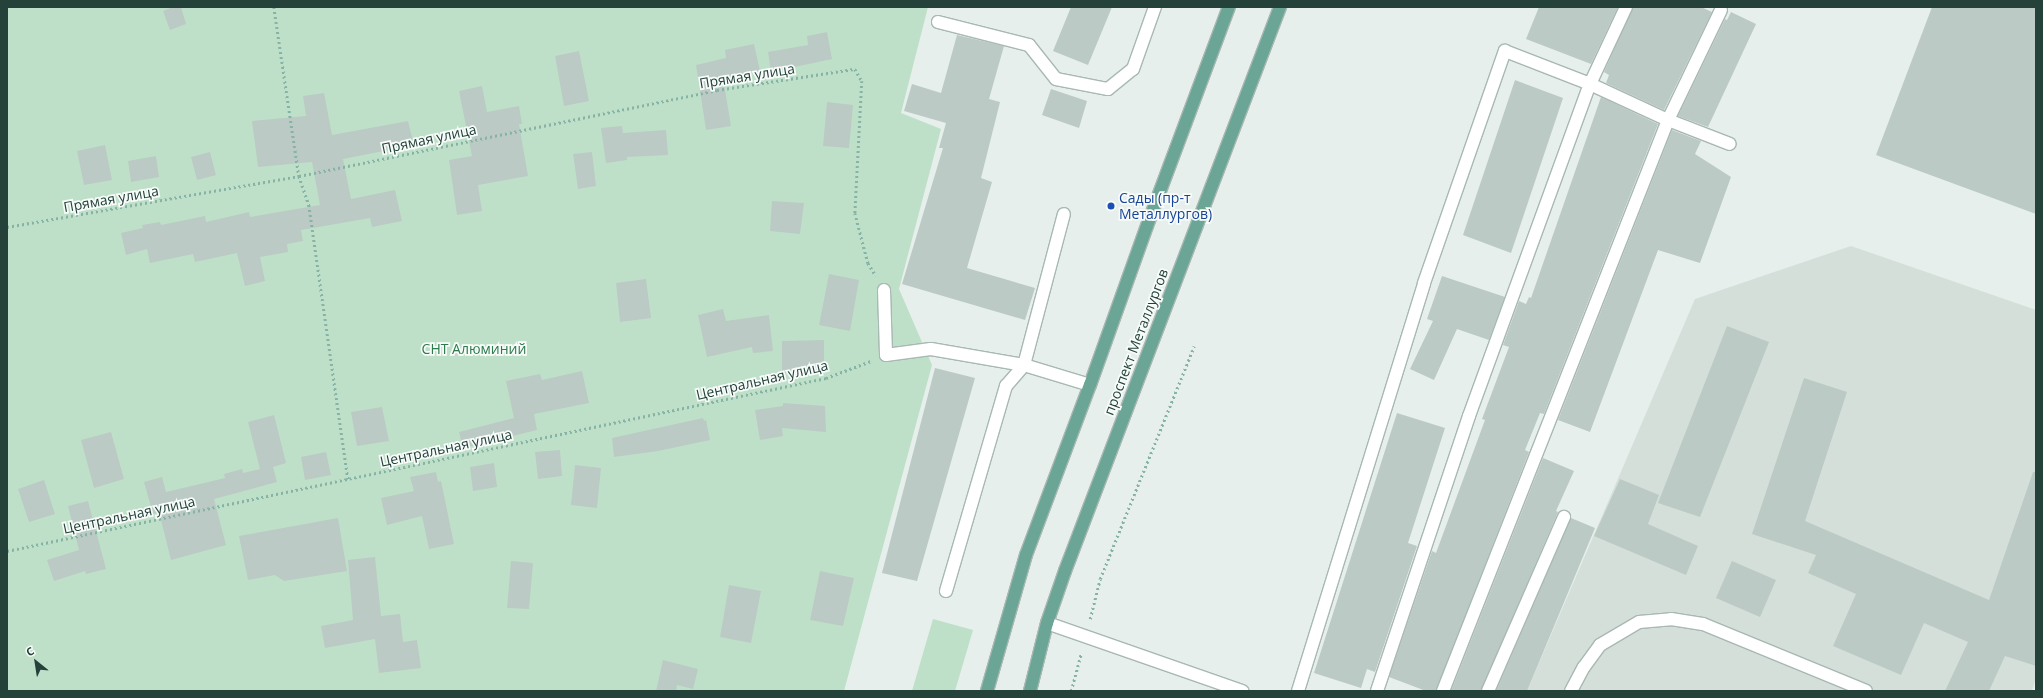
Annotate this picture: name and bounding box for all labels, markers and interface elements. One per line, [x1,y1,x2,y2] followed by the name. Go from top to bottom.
[698,60,796,92] street label: Прямая улица
[380,121,478,157] street label: Прямая улица
[62,182,160,216] street label: Прямая улица
[1119,190,1212,222] place label: Сады (пр-т Металлургов)
[1106,201,1116,211] marker: Сады (пр-т Металлургов)
[1100,266,1172,418] street label: проспект Металлургов
[422,341,526,357] park label: СНТ Алюминий
[694,357,830,403] street label: Центральная улица
[378,426,514,470] street label: Центральная улица
[61,493,197,537] street label: Центральная улица
[16,642,56,682] north arrow
[23,643,37,659] text: С

